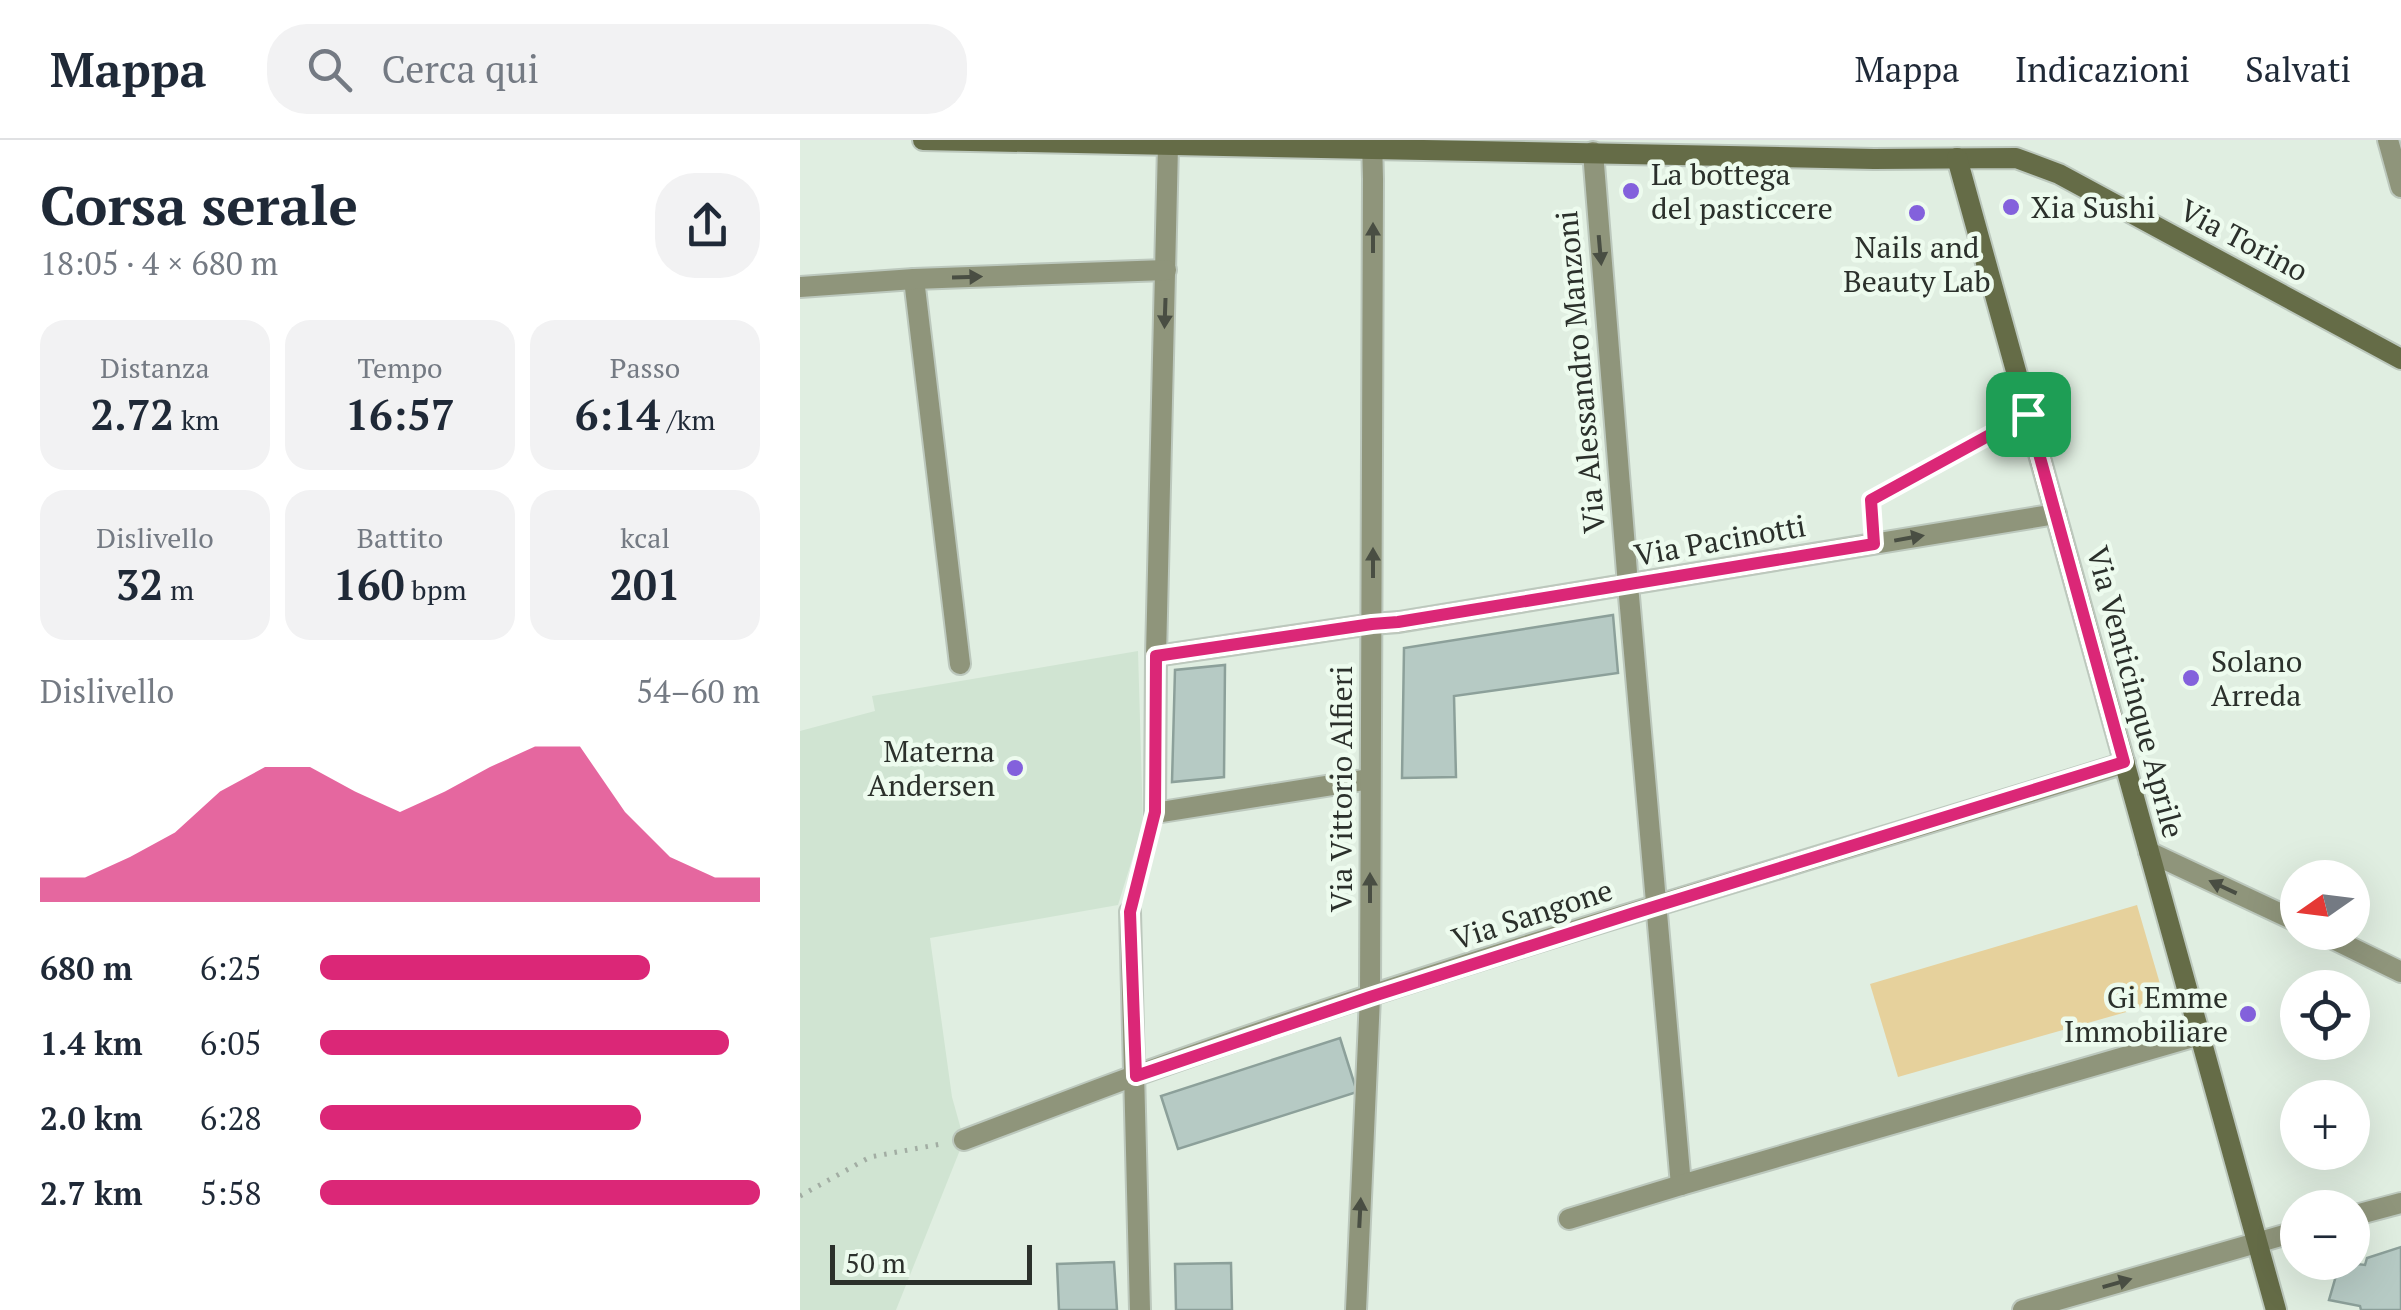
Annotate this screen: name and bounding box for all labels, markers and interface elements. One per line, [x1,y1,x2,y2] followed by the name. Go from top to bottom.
[267,24,967,114] search box
[50,37,207,101] text: Mappa
[302,42,357,97] icon: search
[382,44,539,94] text: Cerca qui
[1854,46,1960,92] text: Mappa
[2015,46,2190,92] text: Indicazioni
[2245,46,2351,92] text: Salvati
[1651,154,1833,228] place label: La bottega del pasticcere
[40,168,358,241] text: Corsa serale
[655,173,760,278] button: share
[1620,180,1642,202] marker: La bottega del pasticcere
[2031,187,2156,227] place label: Xia Sushi
[2173,189,2315,291] street label: Via Torino
[2000,196,2022,218] marker: Xia Sushi
[1906,202,1928,224] marker: Nails and Beauty Lab
[1546,209,1614,535] street label: Via Alessandro Manzoni
[1365,221,1381,253] one-way arrow
[1843,227,1991,301] place label: Nails and Beauty Lab
[1593,234,1609,266] one-way arrow
[40,242,278,284] text: 18:05 · 4 × 680 m
[952,269,984,285] one-way arrow
[1156,297,1172,329] one-way arrow
[100,349,210,386] text: Distanza
[357,349,443,386] text: Tempo
[610,349,680,386] text: Passo
[1986,372,2071,457] pin
[90,386,174,442] text: 2.72
[345,386,455,442] text: 16:57
[575,386,660,442] text: 6:14
[2001,387,2056,442] icon: arrive
[174,401,220,438] text: km
[660,401,715,438] text: /km
[1631,505,1809,575] street label: Via Pacinotti
[96,519,214,556] text: Dislivello
[357,519,443,556] text: Battito
[620,519,670,556] text: kcal
[1894,530,1925,545] one-way arrow
[2078,542,2194,842] street label: Via Venticinque Aprile
[1365,546,1381,578] one-way arrow
[116,556,163,612] text: 32
[333,556,405,612] text: 160
[609,556,681,612] text: 201
[163,571,194,608] text: m
[405,571,467,608] text: bpm
[2211,641,2302,715] place label: Solano Arreda
[1321,666,1361,912] street label: Via Vittorio Alfieri
[2180,667,2202,689] marker: Solano Arreda
[40,670,174,712] text: Dislivello
[636,670,760,712] text: 54–60 m
[868,731,995,805] place label: Materna Andersen
[1004,757,1026,779] marker: Materna Andersen
[2280,860,2370,950] north arrow
[2280,860,2370,1280] map controls
[1447,869,1617,959] street label: Via Sangone
[1362,871,1378,903] one-way arrow
[2209,879,2238,896] one-way arrow
[40,947,132,989] text: 680 m
[200,947,262,989] text: 6:25
[2280,970,2370,1060] button: locate
[2064,977,2228,1051] place label: Gi Emme Immobiliare
[2237,1003,2259,1025] marker: Gi Emme Immobiliare
[40,1022,143,1064] text: 1.4 km
[200,1022,262,1064] text: 6:05
[2280,1080,2370,1170] button: +
[40,1097,143,1139] text: 2.0 km
[200,1097,262,1139] text: 6:28
[40,1172,143,1214] text: 2.7 km
[200,1172,262,1214] text: 5:58
[2280,1190,2370,1280] button: −
[1352,1196,1368,1228] one-way arrow
[830,1240,1032,1284] scale bar
[845,1244,906,1281] text: 50 m
[2102,1275,2133,1290] one-way arrow

